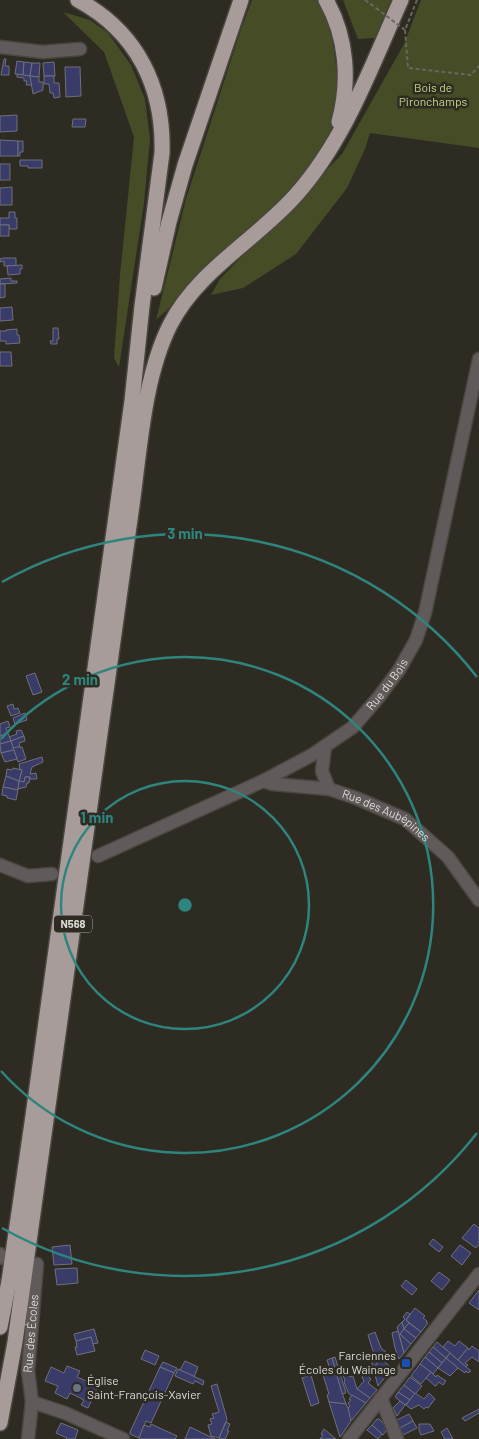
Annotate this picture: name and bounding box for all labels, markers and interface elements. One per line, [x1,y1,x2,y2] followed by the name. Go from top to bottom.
[399,80,468,108] park label: Bois de Pironchamps
[167,524,203,542] text: 3 min
[363,656,410,713] street label: Rue du Bois
[62,670,98,688] text: 2 min
[341,786,434,844] street label: Rue des Aubépines
[81,808,113,826] text: 1 min
[176,896,194,914] centre of rings
[54,916,92,932] road number: N568
[20,1294,40,1373] street label: Rue des Écoles
[299,1348,396,1376] place label: Farciennes Écoles du Wainage
[400,1357,412,1369] marker: Farciennes Écoles du Wainage
[87,1373,202,1401] place label: Église Saint-François-Xavier
[71,1382,83,1394] marker: Église Saint-François-Xavier

